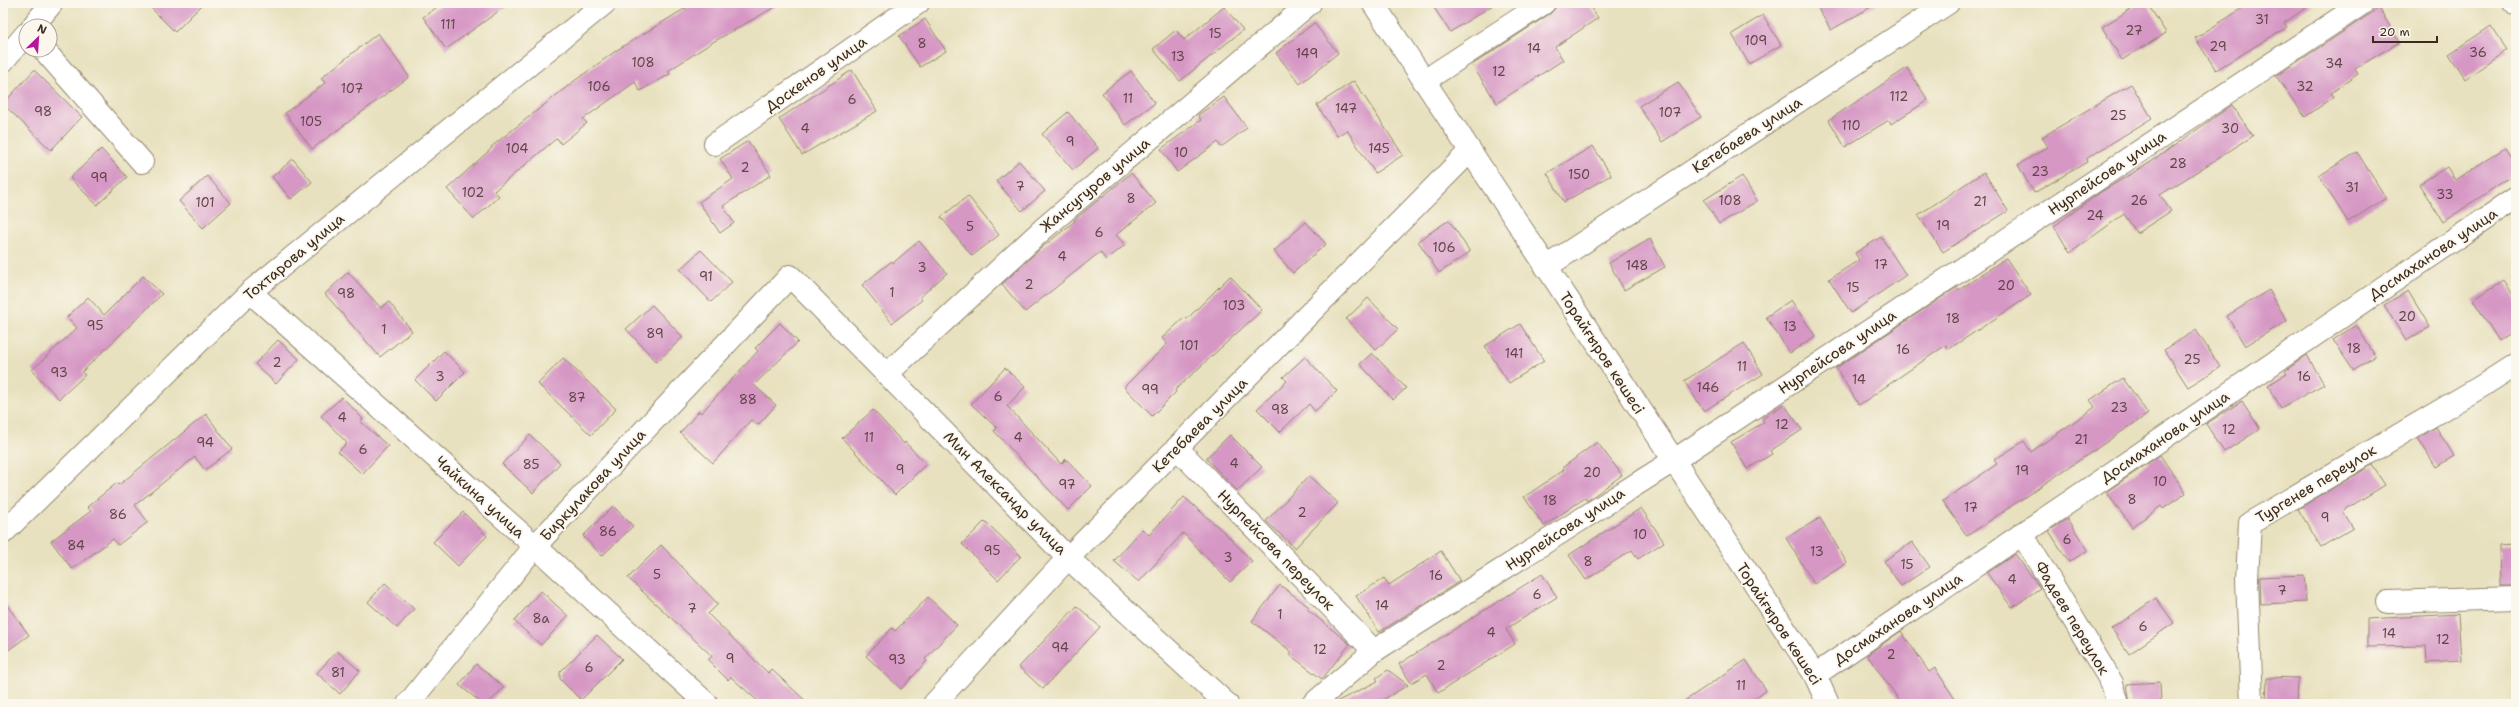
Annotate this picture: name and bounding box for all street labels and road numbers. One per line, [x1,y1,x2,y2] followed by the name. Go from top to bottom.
[761,31,871,117] street label: Доскенов улица
[1688,92,1806,178] street label: Кетебаева улица
[2044,126,2171,220] street label: Нурпейсова улица
[1036,133,1155,237] street label: Жансугуров улица
[2365,203,2502,305] street label: Досмаханова улица
[239,208,349,305] street label: Тохтарова улица
[1555,288,1649,418] street label: Торайғыров көшесі
[1774,305,1901,399] street label: Нурпейсова улица
[1148,373,1252,477] street label: Кетебаева улица
[2097,386,2234,488] street label: Досмаханова улица
[536,424,651,545] street label: Биркулакова улица
[939,427,1072,560] street label: Мин Александр улица
[2252,440,2380,528] street label: Тургенев переулок
[431,451,530,543] street label: Чайкина улица
[1502,483,1629,575] street label: Нурпейсова улица
[1213,485,1339,615] street label: Нурпейсова переулок
[2030,557,2114,679] street label: Фадеев переулок
[1732,559,1826,689] street label: Торайғыров көшесі
[1830,568,1967,670] street label: Досмаханова улица

